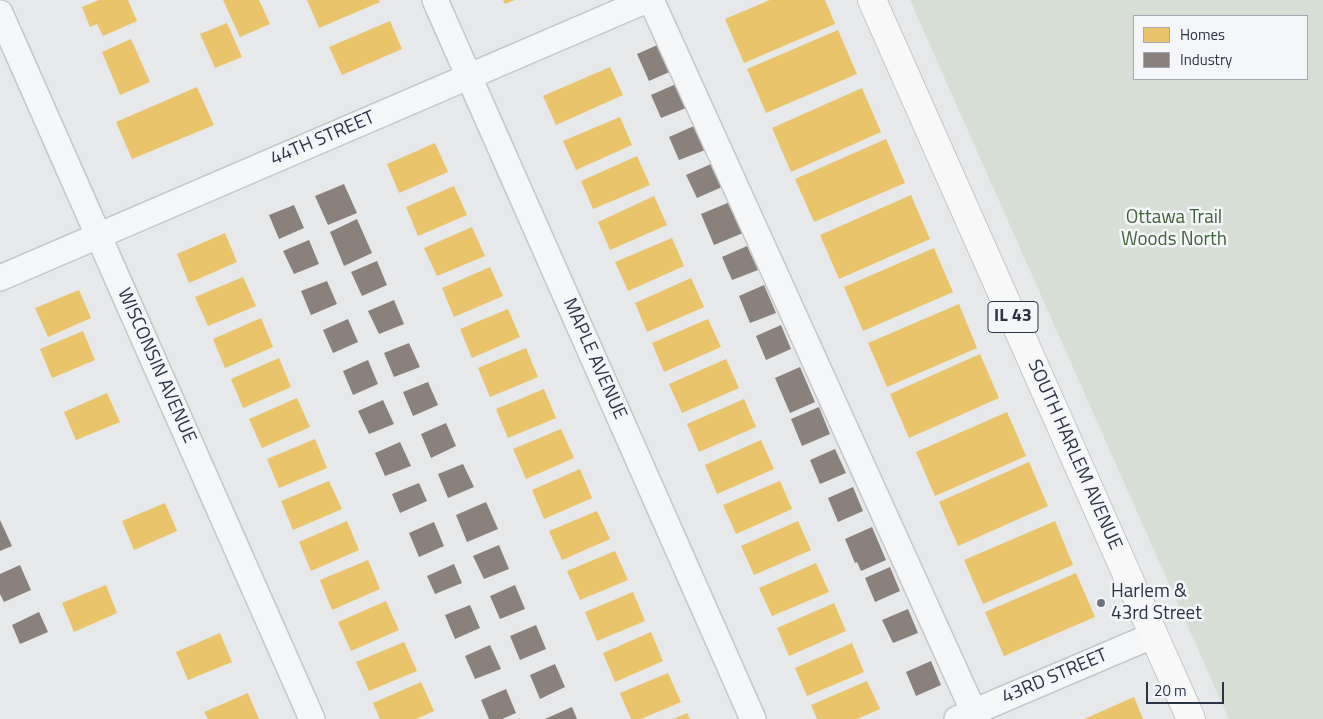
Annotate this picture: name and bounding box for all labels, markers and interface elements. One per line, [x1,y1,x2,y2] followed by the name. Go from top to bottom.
[1133,15,1308,80] legend
[1180,23,1225,46] text: Homes
[1180,48,1232,71] text: Industry
[267,107,379,171] street label: 44TH STREET
[1121,207,1227,251] park label: Ottawa Trail Woods North
[112,285,200,447] street label: WISCONSIN AVENUE
[557,295,631,423] street label: MAPLE AVENUE
[988,302,1038,332] road number: IL 43
[1022,356,1126,554] street label: SOUTH HARLEM AVENUE
[1111,581,1202,625] place label: Harlem & 43rd Street
[1095,597,1107,609] marker: Harlem & 43rd Street
[999,645,1111,709] street label: 43RD STREET
[1148,672,1226,704] scale bar
[1154,679,1187,702] text: 20 m

